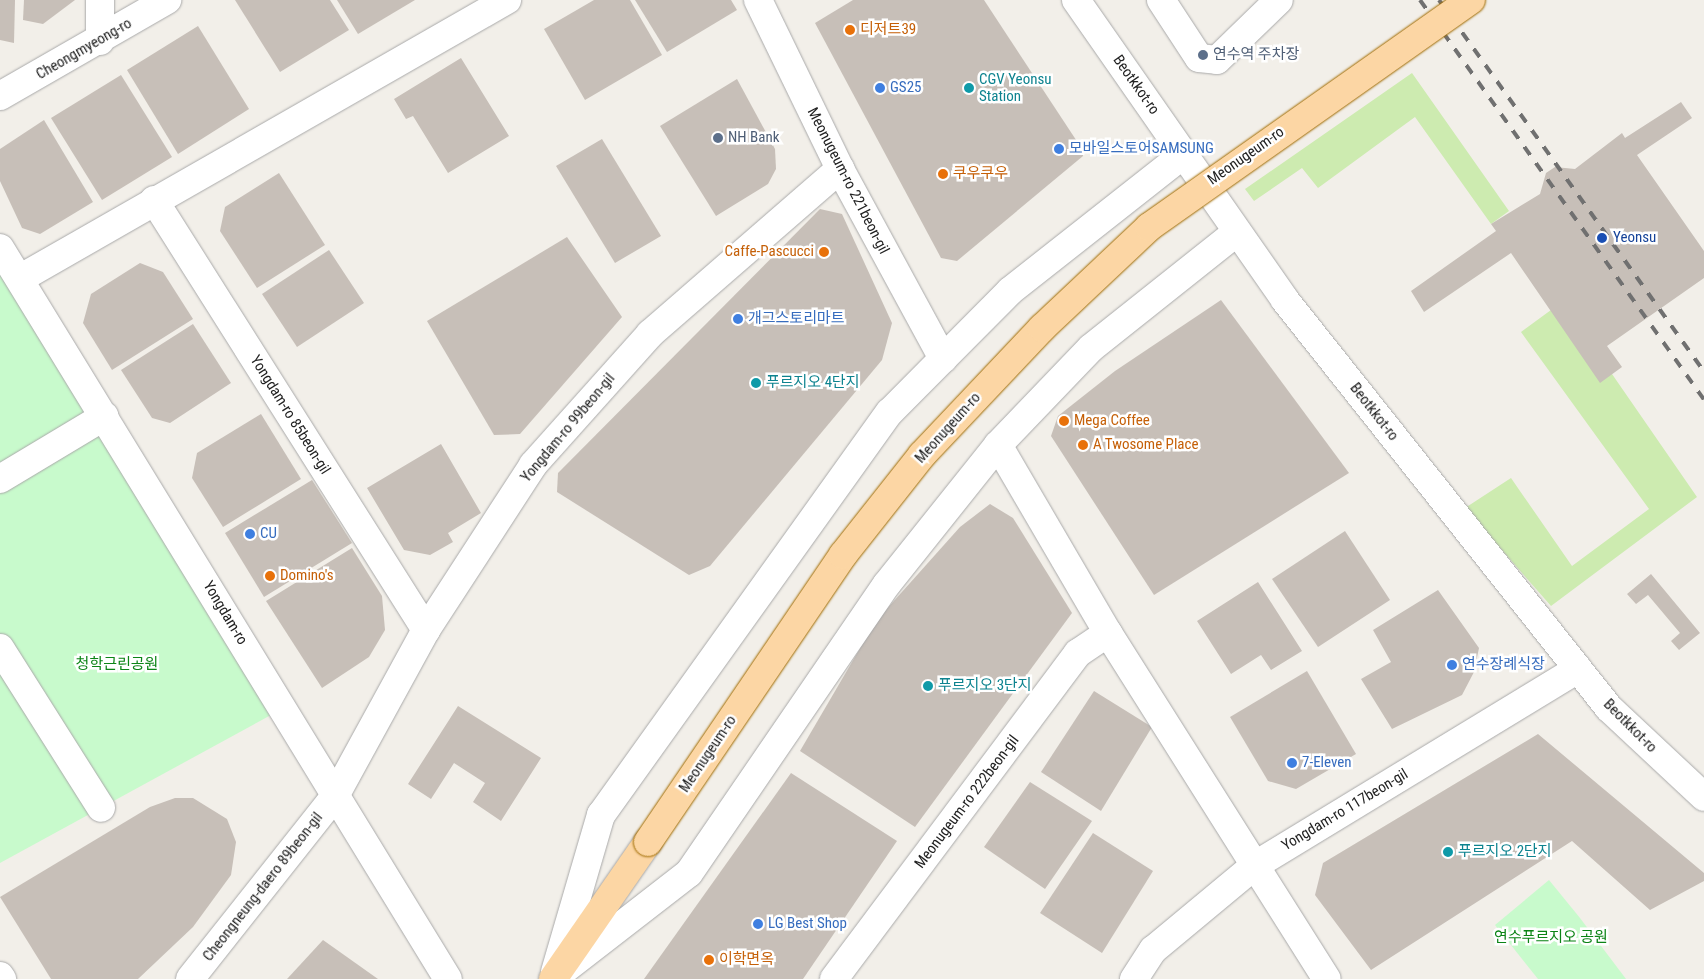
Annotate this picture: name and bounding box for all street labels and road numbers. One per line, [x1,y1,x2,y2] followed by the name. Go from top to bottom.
[33,14,135,84] street label: Cheongmyeong-ro
[1109,52,1163,118] street label: Beotkkot-ro
[803,105,893,257] street label: Meonugeum-ro 221beon-gil
[1204,123,1288,189] street label: Meonugeum-ro
[246,352,334,478] street label: Yongdam-ro 85beon-gil
[517,370,619,486] street label: Yongdam-ro 99beon-gil
[1346,380,1402,444] street label: Beotkkot-ro
[912,389,984,467] street label: Meonugeum-ro
[199,578,251,648] street label: Yongdam-ro
[1599,695,1661,757] street label: Beotkkot-ro
[676,712,740,796] street label: Meonugeum-ro
[911,732,1023,872] street label: Meonugeum-ro 222beon-gil
[1279,765,1411,855] street label: Yongdam-ro 117beon-gil
[199,809,327,965] street label: Cheongneung-daero 89beon-gil

